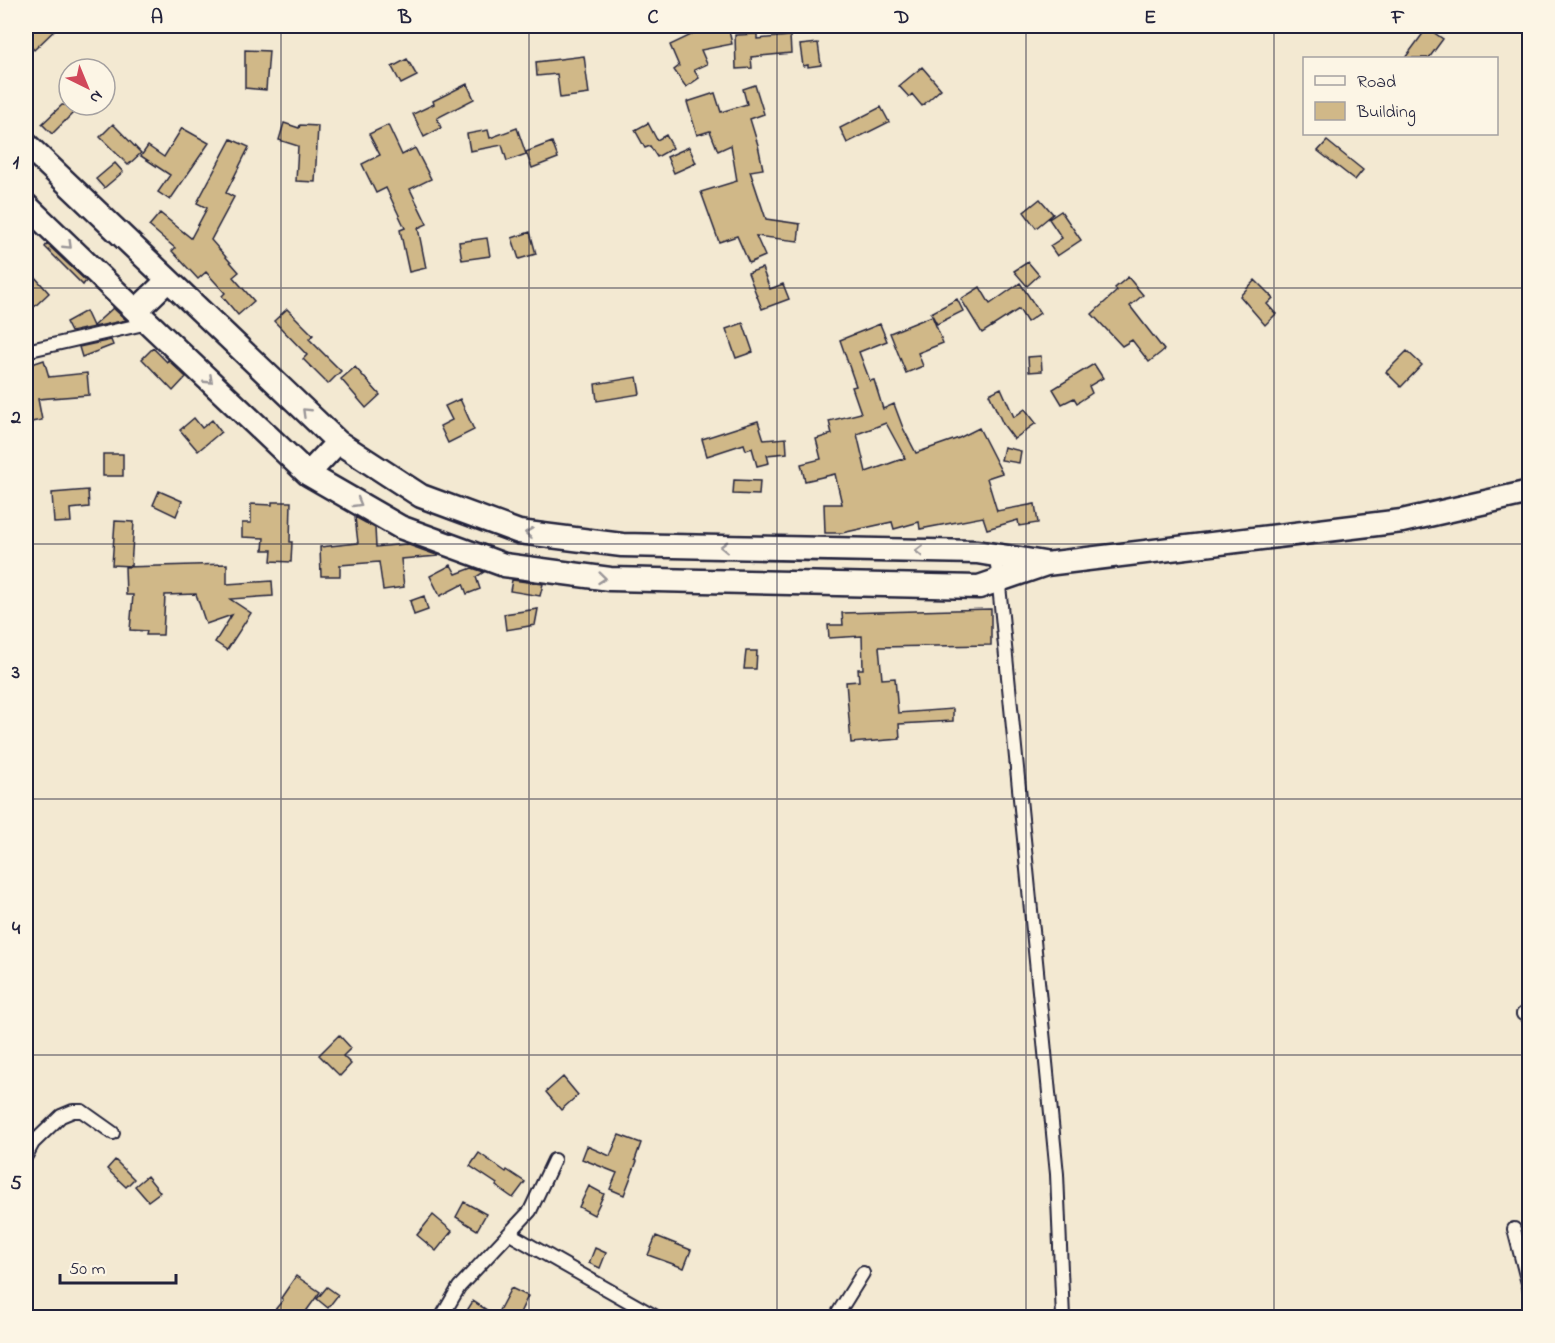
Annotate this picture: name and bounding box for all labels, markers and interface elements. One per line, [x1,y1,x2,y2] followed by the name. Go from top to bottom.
[151,4,163,33] text: A
[397,4,412,33] text: B
[648,4,659,33] text: C
[894,4,909,33] text: D
[1144,4,1156,33] text: E
[1391,4,1405,33] text: F
[57,57,117,117] north arrow
[1303,57,1498,135] legend
[1357,70,1396,96] text: Road
[84,84,108,109] text: N
[1356,100,1416,127] text: Building
[13,149,20,178] text: 1
[60,238,71,249] one-way arrow
[202,373,212,384] one-way arrow
[10,404,21,433] text: 2
[302,408,313,419] one-way arrow
[352,496,363,507] one-way arrow
[525,528,534,540] one-way arrow
[719,541,728,553] one-way arrow
[914,545,923,557] one-way arrow
[598,571,607,583] one-way arrow
[11,659,20,688] text: 3
[12,915,21,944] text: 4
[10,1170,22,1199] text: 5
[60,1247,176,1285] scale bar
[69,1257,106,1283] text: 50 m

